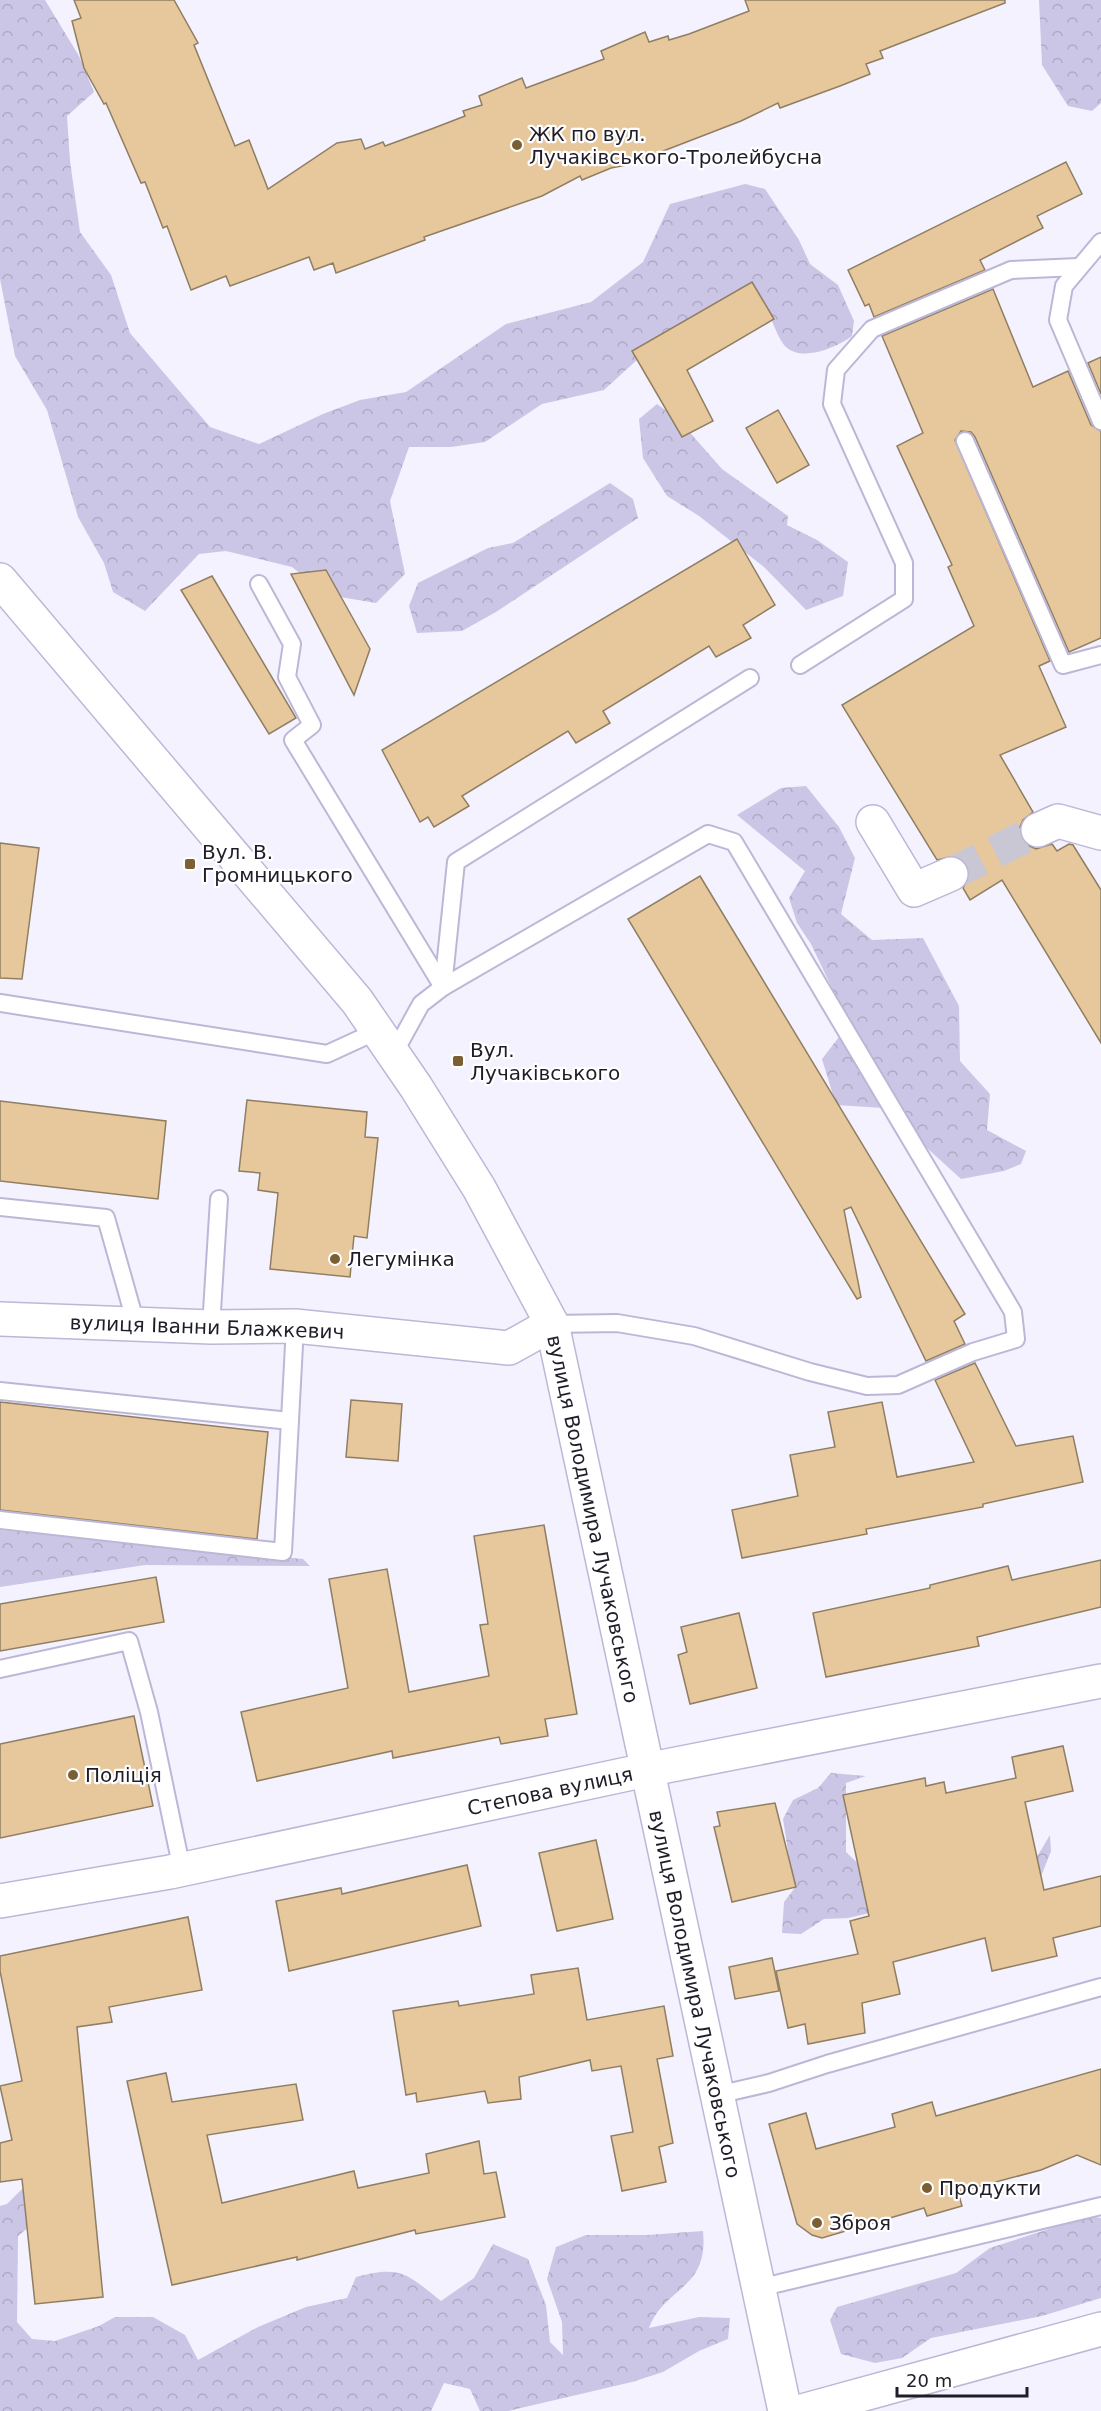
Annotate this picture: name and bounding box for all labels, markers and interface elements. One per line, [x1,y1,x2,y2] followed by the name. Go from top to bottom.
[529,122,822,169] place label: ЖК по вул. Лучаківського-Тролейбусна
[510,138,524,152] marker: ЖК по вул. Лучаківського-Тролейбусна
[202,840,353,887] place label: Вул. В. Громницького
[183,857,197,871] marker: Вул. В. Громницького
[470,1038,620,1085] place label: Вул. Лучаківського
[451,1054,465,1068] marker: Вул. Лучаківського
[347,1247,455,1271] place label: Легумінка
[328,1252,342,1266] marker: Легумінка
[69,1310,345,1344] street label: вулиця Іванни Блажкевич
[542,1333,644,1705] street label: вулиця Володимира Лучаковського
[465,1762,635,1820] street label: Степова вулиця
[85,1763,162,1787] place label: Поліція
[66,1768,80,1782] marker: Поліція
[644,1808,746,2180] street label: вулиця Володимира Лучаковського
[939,2176,1041,2200] place label: Продукти
[920,2181,934,2195] marker: Продукти
[829,2211,891,2235] place label: Зброя
[810,2216,824,2230] marker: Зброя
[897,2360,1028,2398] scale bar
[906,2370,952,2391] text: 20 m

